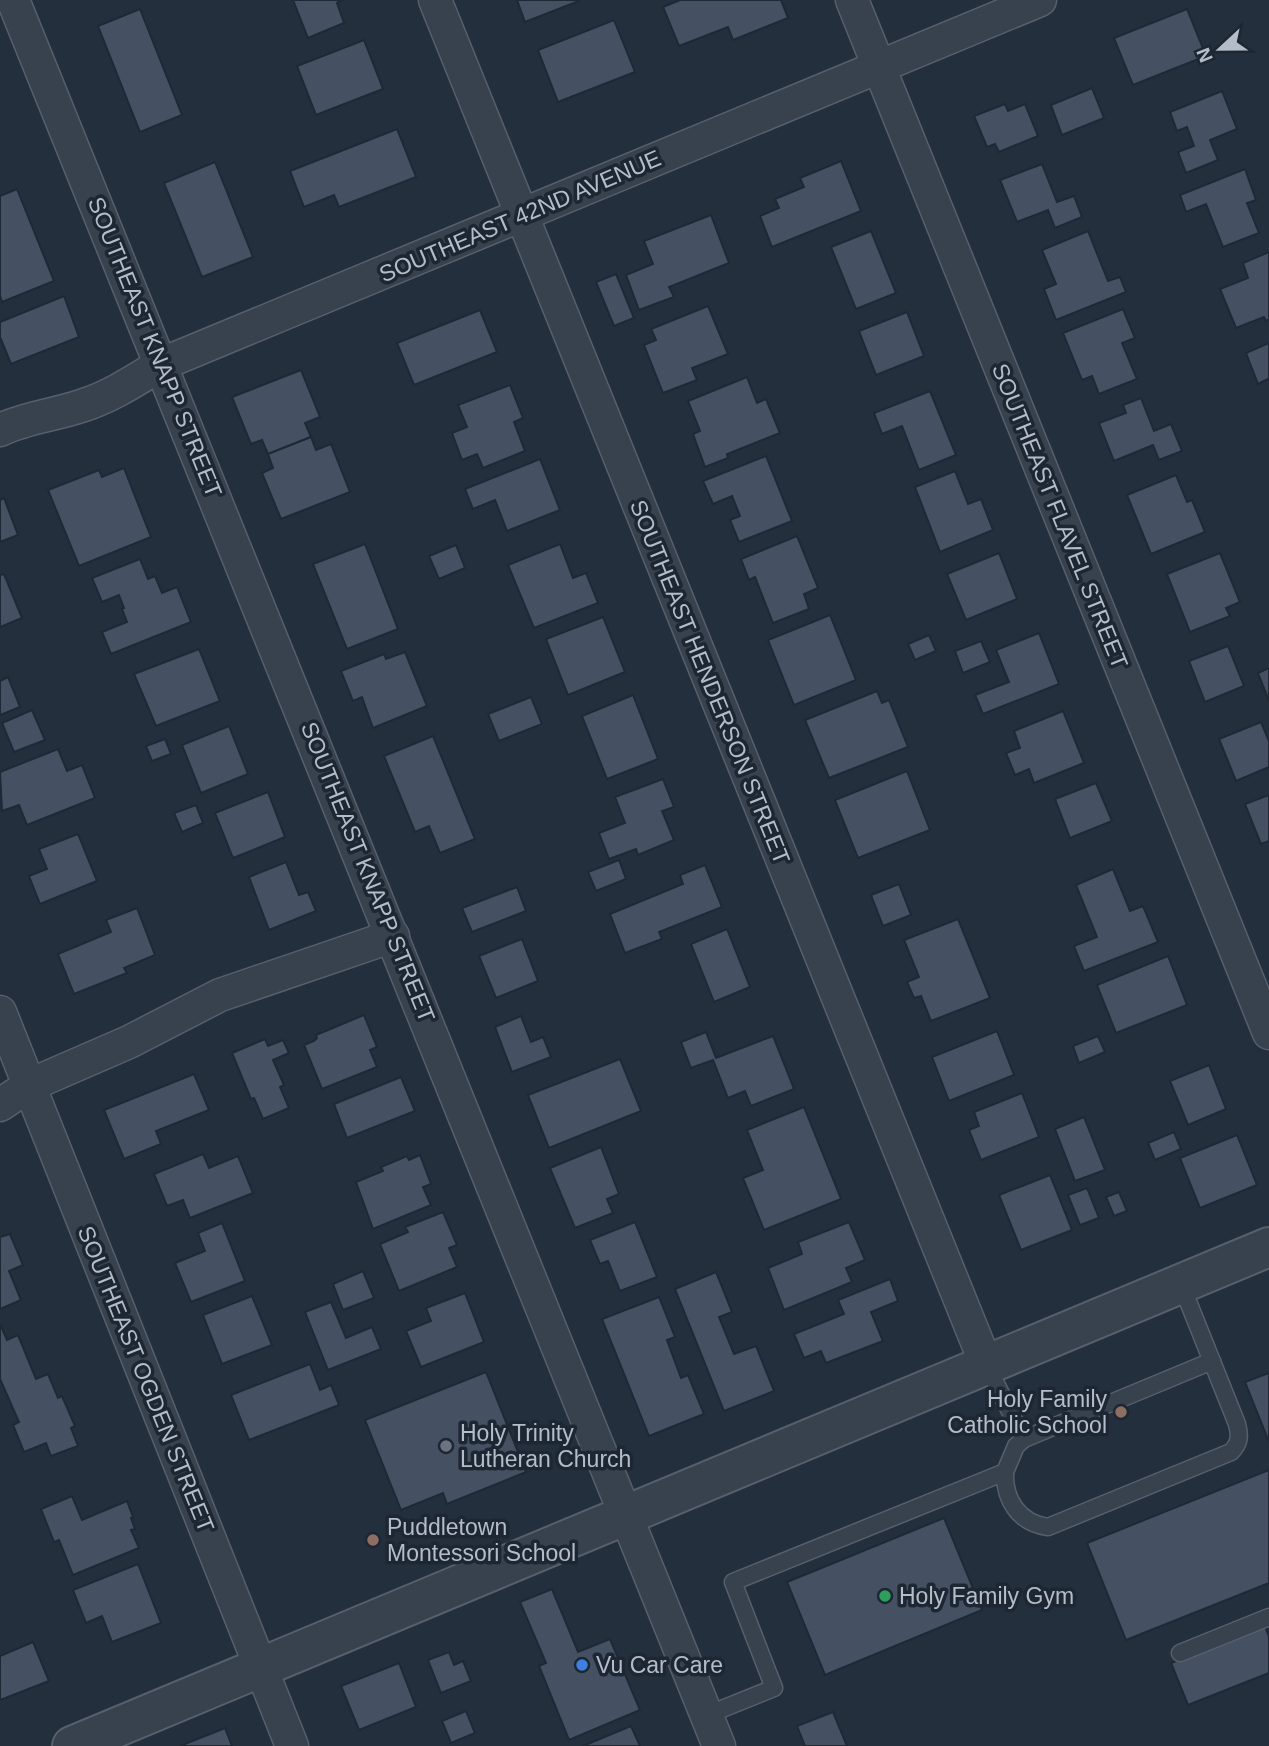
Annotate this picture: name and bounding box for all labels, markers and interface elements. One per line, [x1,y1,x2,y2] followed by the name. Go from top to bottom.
[1185,14,1255,84] north arrow
[1192,45,1217,65] text: N
[375,145,665,287] street label: SOUTHEAST 42ND AVENUE
[83,193,227,501] street label: SOUTHEAST KNAPP STREET
[987,360,1133,672] street label: SOUTHEAST FLAVEL STREET
[625,496,795,868] street label: SOUTHEAST HENDERSON STREET
[296,718,440,1026] street label: SOUTHEAST KNAPP STREET
[73,1222,219,1536] street label: SOUTHEAST OGDEN STREET
[947,1386,1107,1438] place label: Holy Family Catholic School
[1113,1404,1129,1420] marker: Holy Family Catholic School
[460,1420,631,1472] place label: Holy Trinity Lutheran Church
[438,1438,454,1454] marker: Holy Trinity Lutheran Church
[387,1514,576,1566] place label: Puddletown Montessori School
[365,1532,381,1548] marker: Puddletown Montessori School
[899,1583,1074,1609] place label: Holy Family Gym
[877,1588,893,1604] marker: Holy Family Gym
[596,1652,723,1678] place label: Vu Car Care
[574,1657,590,1673] marker: Vu Car Care

